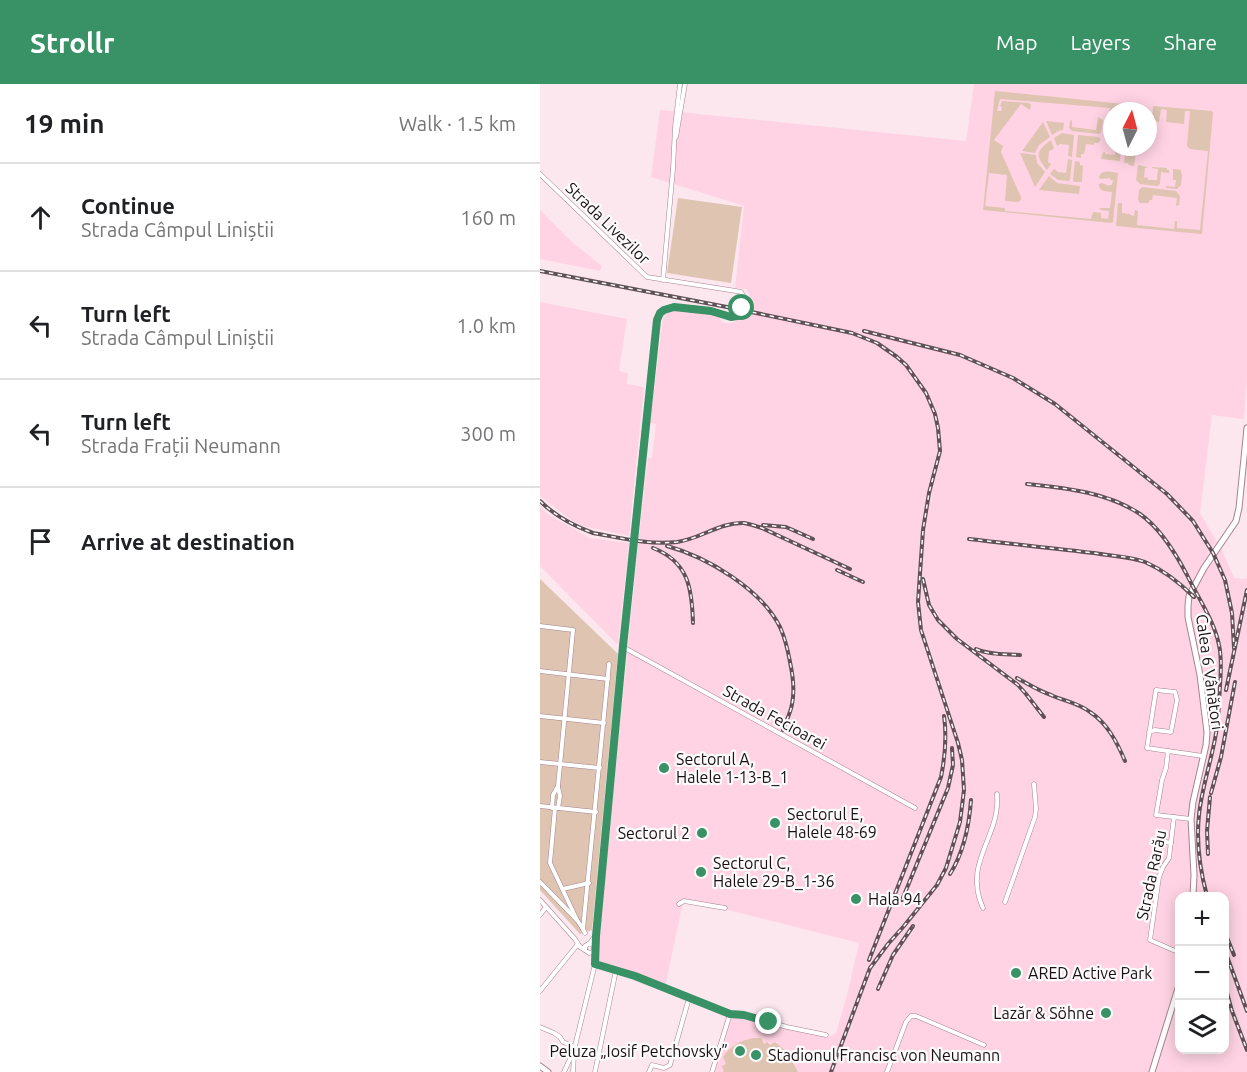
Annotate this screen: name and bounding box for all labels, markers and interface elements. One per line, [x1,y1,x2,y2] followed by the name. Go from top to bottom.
[30,27,115,58] text: Strollr
[996,30,1037,54] text: Map
[1070,30,1131,54] text: Layers
[1164,30,1217,54] text: Share
[1103,102,1157,156] north arrow
[24,109,104,138] text: 19 min
[399,112,516,135] text: Walk · 1.5 km
[562,178,654,268] street label: Strada Livezilor
[81,193,175,218] text: Continue
[24,201,57,234] icon: ahead
[460,206,516,229] text: 160 m
[81,218,274,241] text: Strada Câmpul Liniștii
[728,294,754,320] route start
[81,301,171,326] text: Turn left
[24,309,57,342] icon: left
[457,314,516,337] text: 1.0 km
[81,326,274,349] text: Strada Câmpul Liniștii
[81,409,171,434] text: Turn left
[24,417,57,450] icon: left
[460,422,516,445] text: 300 m
[81,434,281,457] text: Strada Frații Neumann
[24,525,57,558] icon: arrive
[81,529,295,554] text: Arrive at destination
[1193,613,1227,731] street label: Calea 6 Vânători
[720,681,830,753] street label: Strada Fecioarei
[676,750,788,787] place label: Sectorul A, Halele 1-13-B_1
[657,761,671,775] marker: Sectorul A, Halele 1-13-B_1
[787,805,877,841] place label: Sectorul E, Halele 48-69
[768,816,782,830] marker: Sectorul E, Halele 48-69
[618,824,690,842] place label: Sectorul 2
[695,826,709,840] marker: Sectorul 2
[1133,828,1169,922] street label: Strada Rarău
[713,854,834,891] place label: Sectorul C, Halele 29-B_1-36
[694,865,708,879] marker: Sectorul C, Halele 29-B_1-36
[868,890,922,908] place label: Hala 94
[849,892,863,906] marker: Hala 94
[1175,892,1229,1054] map controls
[1175,892,1229,946] button: +
[1175,946,1229,1000] button: −
[1028,964,1152,982] place label: ARED Active Park
[1009,966,1023,980] marker: ARED Active Park
[1175,1000,1229,1054] button: layers
[993,1004,1094,1022] place label: Lazăr & Söhne
[1099,1006,1113,1020] marker: Lazăr & Söhne
[755,1008,781,1034] route end
[550,1042,728,1060] place label: Peluza „Iosif Petchovsky”
[733,1044,747,1058] marker: Peluza „Iosif Petchovsky”
[768,1046,1000,1064] place label: Stadionul Francisc von Neumann
[749,1048,763,1062] marker: Stadionul Francisc von Neumann

